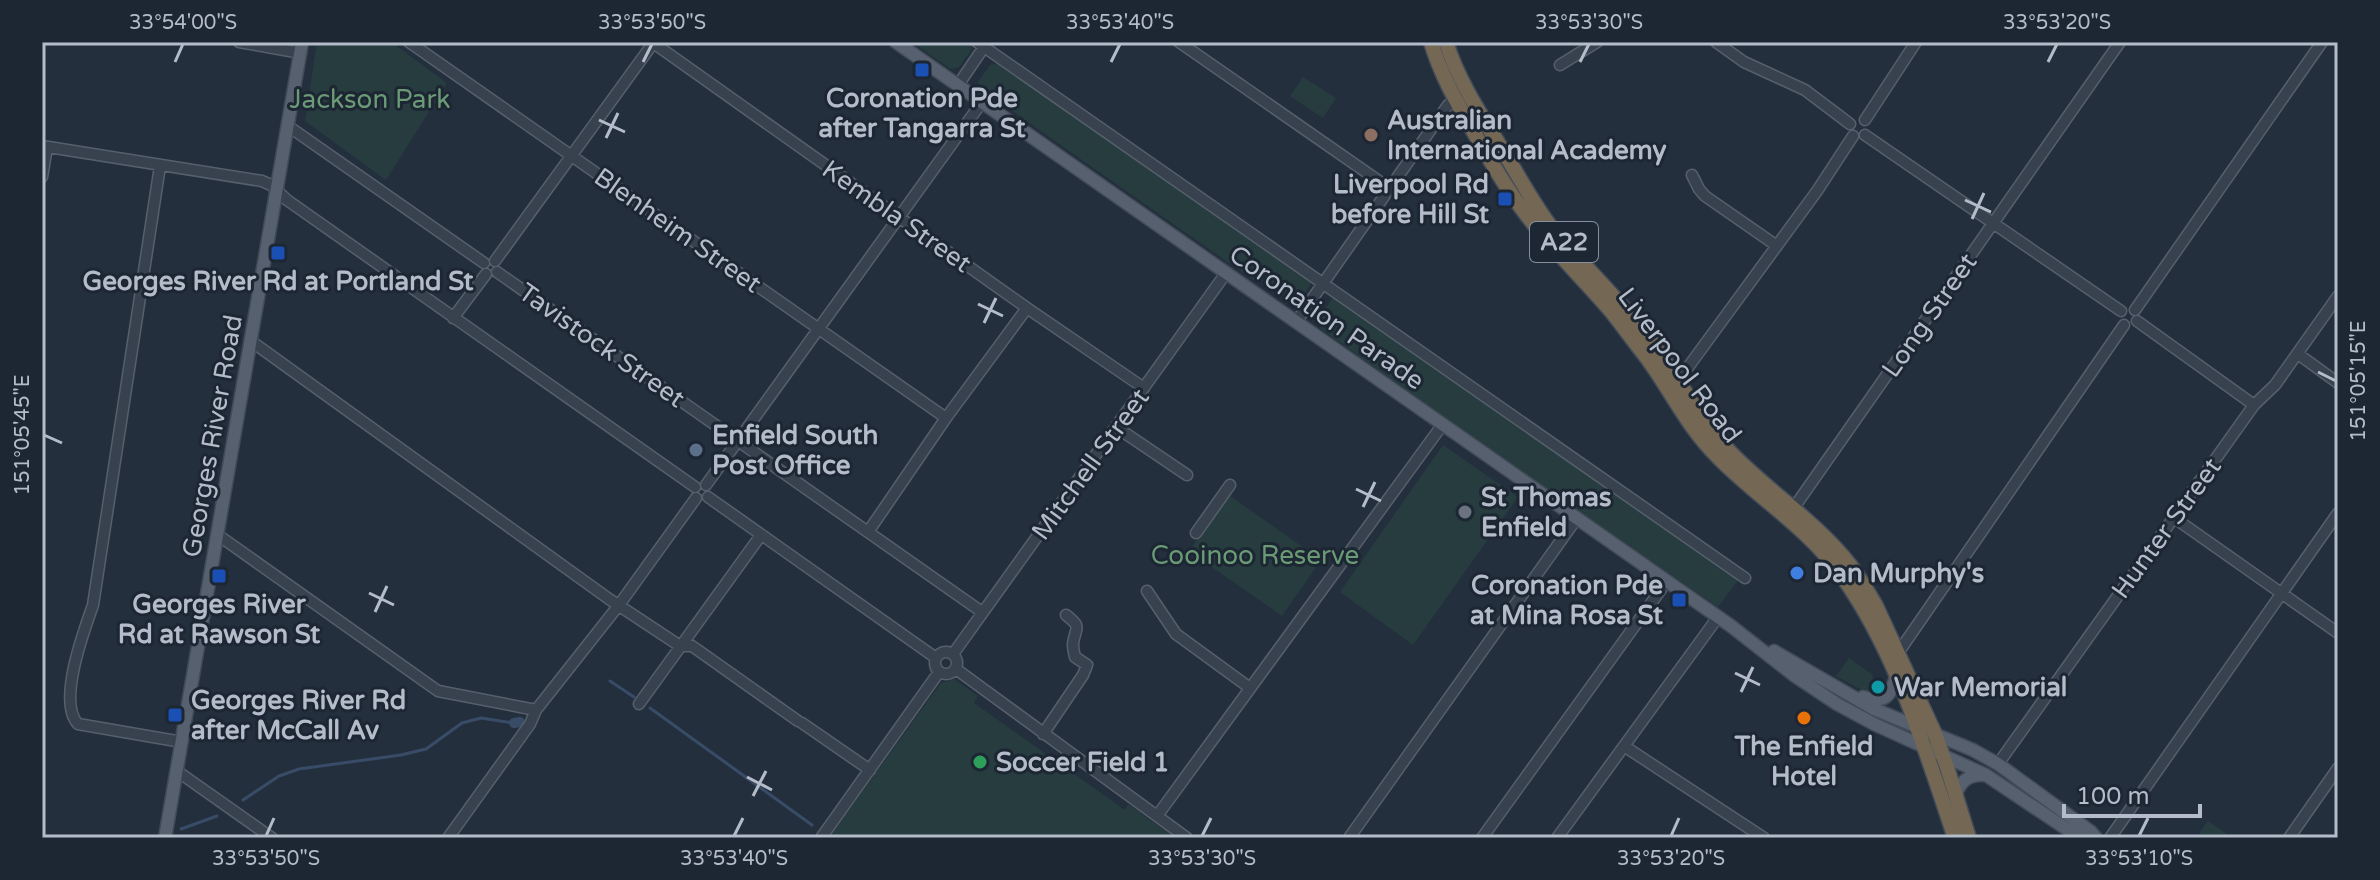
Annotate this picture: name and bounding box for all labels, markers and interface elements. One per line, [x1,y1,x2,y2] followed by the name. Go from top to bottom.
[129,11,237,35] text: 33°54'00"S
[598,11,706,35] text: 33°53'50"S
[1066,11,1174,35] text: 33°53'40"S
[1535,11,1643,35] text: 33°53'30"S
[2003,11,2111,35] text: 33°53'20"S
[913,61,931,79] marker: Coronation Pde after Tangarra St
[818,83,1026,144] place label: Coronation Pde after Tangarra St
[289,84,451,115] park label: Jackson Park
[1387,105,1666,166] place label: Australian International Academy
[1362,126,1380,144] marker: Australian International Academy
[816,154,977,279] street label: Kembla Street
[588,161,767,300] street label: Blenheim Street
[1331,169,1489,230] place label: Liverpool Rd before Hill St
[1496,190,1514,208] marker: Liverpool Rd before Hill St
[1530,222,1598,262] road number: A22
[1223,238,1430,396] street label: Coronation Parade
[269,244,287,262] marker: Georges River Rd at Portland St
[1875,247,1983,383] street label: Long Street
[82,266,474,297] place label: Georges River Rd at Portland St
[513,277,691,414] street label: Tavistock Street
[1611,282,1748,449] street label: Liverpool Road
[176,313,249,560] street label: Georges River Road
[2347,321,2371,441] text: 151°05'15"E
[11,375,35,495] text: 151°05'45"E
[1025,383,1156,546] street label: Mitchell Street
[712,420,878,481] place label: Enfield South Post Office
[687,441,705,459] marker: Enfield South Post Office
[2105,452,2228,605] street label: Hunter Street
[1481,482,1611,543] place label: St Thomas Enfield
[1456,503,1474,521] marker: St Thomas Enfield
[1151,540,1359,571] park label: Cooinoo Reserve
[1813,558,1984,589] place label: Dan Murphy's
[1788,564,1806,582] marker: Dan Murphy's
[210,567,228,585] marker: Georges River Rd at Rawson St
[1470,570,1663,631] place label: Coronation Pde at Mina Rosa St
[118,589,320,650] place label: Georges River Rd at Rawson St
[1670,591,1688,609] marker: Coronation Pde at Mina Rosa St
[1894,672,2067,703] place label: War Memorial
[1869,678,1887,696] marker: War Memorial
[191,685,406,746] place label: Georges River Rd after McCall Av
[166,706,184,724] marker: Georges River Rd after McCall Av
[1795,709,1813,727] marker: The Enfield Hotel
[1733,731,1874,792] place label: The Enfield Hotel
[996,747,1169,778] place label: Soccer Field 1
[971,753,989,771] marker: Soccer Field 1
[2064,768,2200,818] scale bar
[2076,782,2150,811] text: 100 m
[212,847,320,871] text: 33°53'50"S
[680,847,788,871] text: 33°53'40"S
[1148,847,1256,871] text: 33°53'30"S
[1617,847,1725,871] text: 33°53'20"S
[2085,847,2193,871] text: 33°53'10"S

